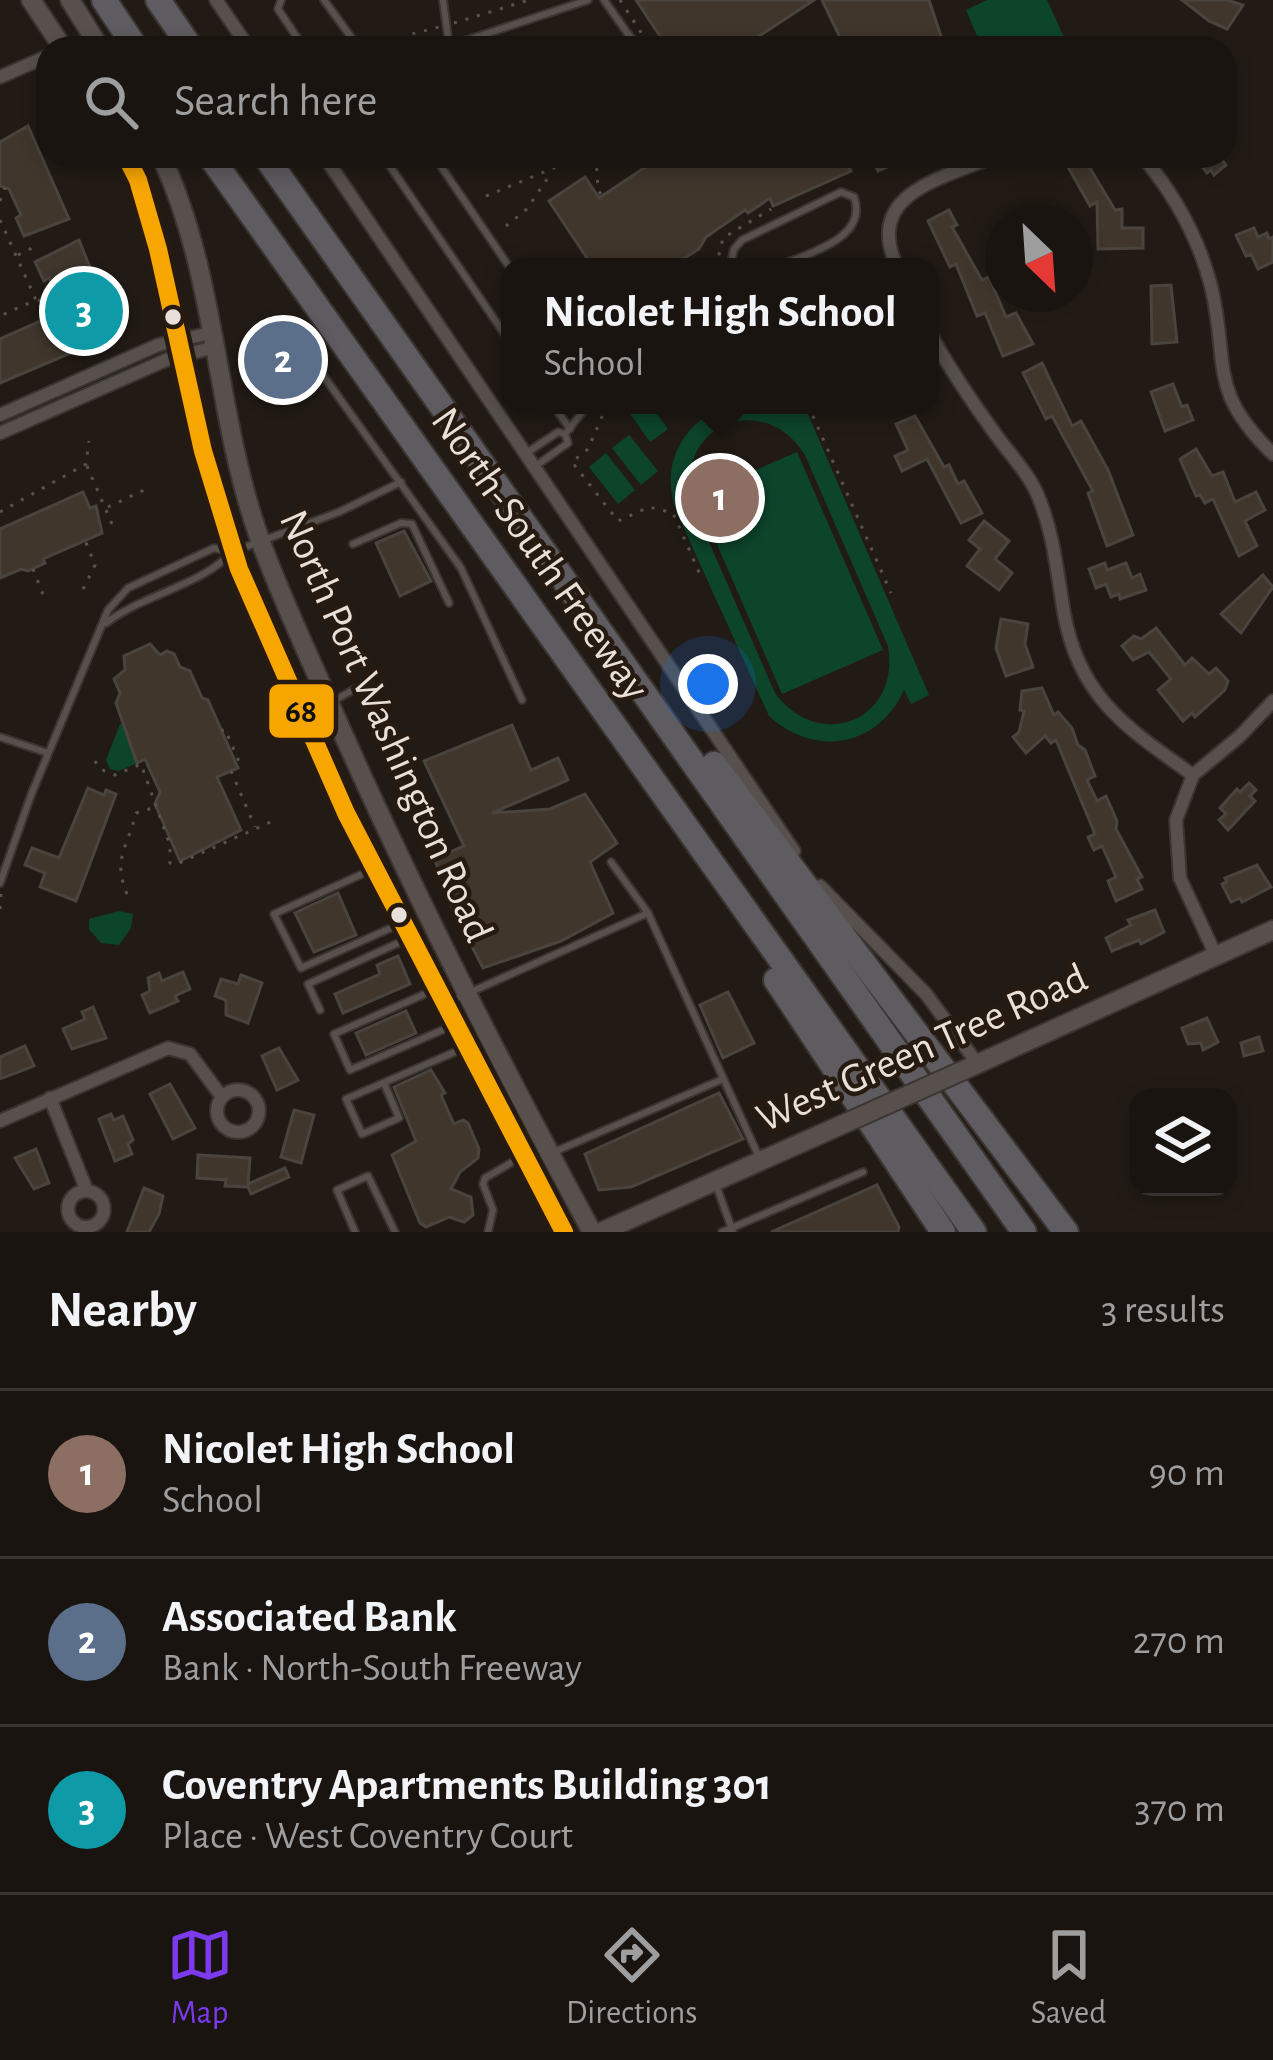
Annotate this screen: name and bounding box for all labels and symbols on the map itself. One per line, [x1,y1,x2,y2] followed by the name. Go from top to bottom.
[985,204,1093,312] north arrow
[45,266,123,356] pin: 3
[162,306,184,328] unlabelled marker
[244,315,322,405] pin: 2
[423,400,657,708] street label: North-South Freeway
[681,453,759,543] pin: 1
[272,504,500,948] street label: North Port Washington Road
[678,654,738,714] your location
[267,682,336,740] line badge: 68
[285,696,317,729] text: 68
[388,904,410,926] unlabelled marker
[751,956,1093,1140] street label: West Green Tree Road

